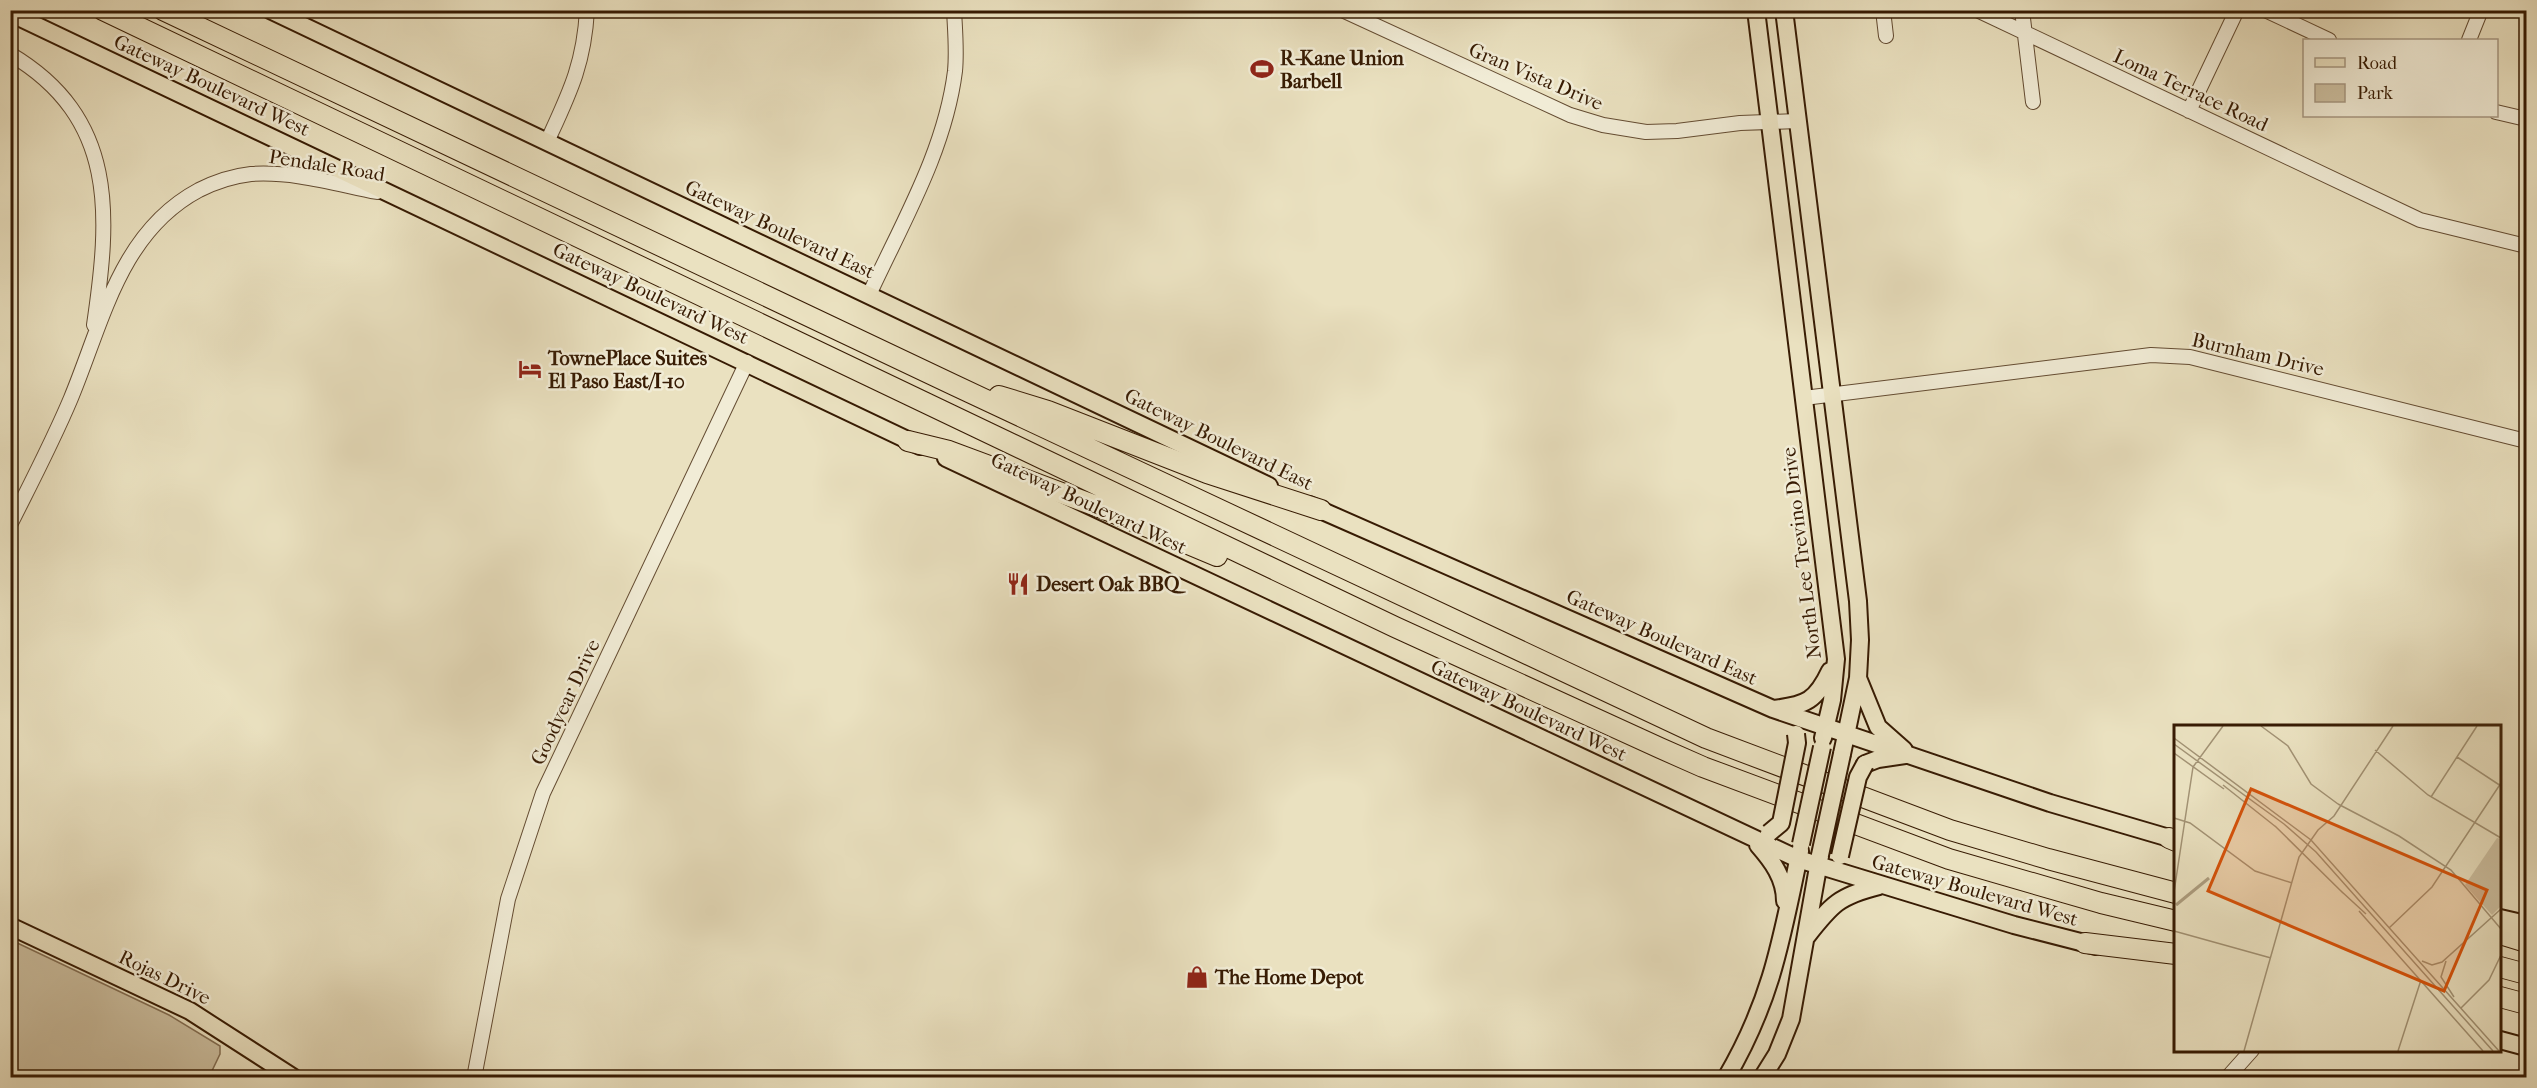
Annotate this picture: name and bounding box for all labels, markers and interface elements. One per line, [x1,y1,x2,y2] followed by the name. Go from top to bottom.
[110,30,313,141] street label: Gateway Boulevard West
[1465,38,1606,115] street label: Gran Vista Drive
[2303,39,2498,117] legend
[2110,45,2273,137] street label: Loma Terrace Road
[1280,47,1404,93] place label: R-Kane Union Barbell
[2357,53,2397,74] text: Road
[1249,56,1275,82] sports icon: R-Kane Union Barbell
[2357,83,2394,104] text: Park
[267,145,388,186] street label: Pendale Road
[681,175,878,284] street label: Gateway Boulevard East
[549,238,752,349] street label: Gateway Boulevard West
[2190,328,2326,381] street label: Burnham Drive
[547,347,708,393] place label: TownePlace Suites El Paso East/I-10
[517,356,543,382] hotel icon: TownePlace Suites El Paso East/I-10
[1121,384,1317,495] street label: Gateway Boulevard East
[1777,446,1826,660] street label: North Lee Trevino Drive
[987,448,1190,559] street label: Gateway Boulevard West
[1005,571,1031,597] restaurant icon: Desert Oak BBQ
[1036,573,1186,596] place label: Desert Oak BBQ
[1563,585,1761,690] street label: Gateway Boulevard East
[526,636,605,769] street label: Goodyear Drive
[1427,655,1630,766] street label: Gateway Boulevard West
[2174,725,2501,1052] inset map
[1869,850,2081,931] street label: Gateway Boulevard West
[115,945,214,1010] street label: Rojas Drive
[1184,964,1210,990] shop icon: The Home Depot
[1214,966,1365,989] place label: The Home Depot

